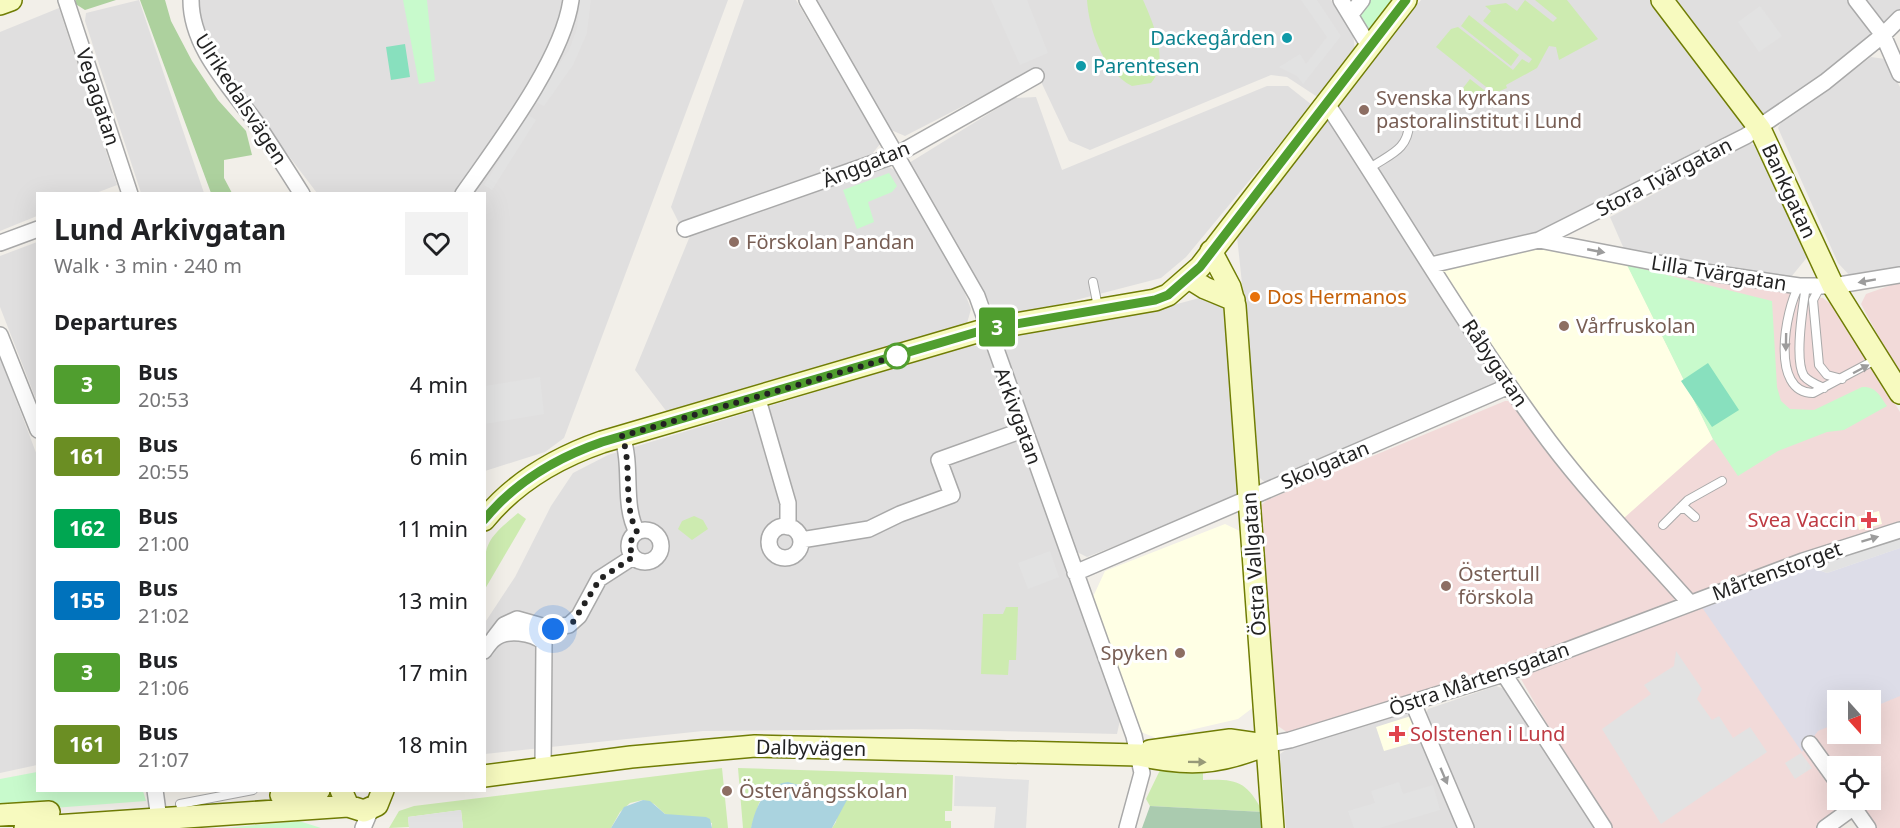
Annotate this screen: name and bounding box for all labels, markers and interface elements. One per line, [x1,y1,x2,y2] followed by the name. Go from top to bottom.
[1150,24,1275,51] place label: Dackegården
[189,28,294,169] street label: Ulrikedalsvägen
[1280,31,1294,45] marker: Dackegården
[70,45,127,149] street label: Vegagatan
[1093,52,1200,79] place label: Parentesen
[1074,59,1088,73] marker: Parentesen
[1376,84,1582,134] place label: Svenska kyrkans pastoralinstitut i Lund
[1357,103,1371,117] marker: Svenska kyrkans pastoralinstitut i Lund
[1591,131,1736,222] street label: Stora Tvärgatan
[818,134,913,193] street label: Änggatan
[1756,139,1823,243] street label: Bankgatan
[54,210,286,248] text: Lund Arkivgatan
[405,212,468,275] button: heart
[746,228,915,255] place label: Förskolan Pandan
[727,235,741,249] marker: Förskolan Pandan
[1587,247,1606,256] one-way arrow
[1649,248,1789,297] street label: Lilla Tvärgatan
[54,252,242,279] text: Walk · 3 min · 240 m
[1857,277,1876,286] one-way arrow
[1267,283,1407,310] place label: Dos Hermanos
[1248,290,1262,304] marker: Dos Hermanos
[54,306,178,336] text: Departures
[978,308,1016,346] line badge: 3
[1576,312,1696,339] place label: Vårfruskolan
[991,313,1003,341] text: 3
[1456,314,1535,412] street label: Råbygatan
[1557,319,1571,333] marker: Vårfruskolan
[1781,332,1791,351] one-way arrow
[884,343,910,369] unlabelled marker
[138,356,178,386] text: Bus
[988,364,1048,468] street label: Arkivgatan
[1852,364,1869,374] one-way arrow
[410,369,468,399] text: 4 min
[81,370,93,398] text: 3
[138,386,189,413] text: 20:53
[138,428,178,458] text: Bus
[1277,434,1373,495] street label: Skolgatan
[410,441,468,471] text: 6 min
[69,442,105,470] text: 161
[138,458,189,485] text: 20:55
[1235,491,1272,637] street label: Östra Vallgatan
[138,500,178,530] text: Bus
[1748,506,1856,533] place label: Svea Vaccin
[1860,511,1878,529] marker: Svea Vaccin
[397,513,468,543] text: 11 min
[69,514,105,542] text: 162
[138,530,189,557] text: 21:00
[1861,534,1879,543] one-way arrow
[1708,535,1845,607] street label: Mårtenstorget
[1458,560,1540,610] place label: Östertull förskola
[138,572,178,602] text: Bus
[1439,579,1453,593] marker: Östertull förskola
[397,585,468,615] text: 13 min
[69,586,105,614] text: 155
[138,602,189,629] text: 21:02
[538,614,568,644] your location
[1385,635,1573,722] street label: Östra Mårtensgatan
[1101,639,1168,666] place label: Spyken
[138,644,178,674] text: Bus
[1173,646,1187,660] marker: Spyken
[397,657,468,687] text: 17 min
[81,658,93,686] text: 3
[138,674,189,701] text: 21:06
[1827,690,1881,744] north arrow
[1827,690,1881,810] map controls
[138,716,178,746] text: Bus
[1410,720,1565,747] place label: Solstenen i Lund
[1388,725,1406,743] marker: Solstenen i Lund
[397,729,468,759] text: 18 min
[69,730,105,758] text: 161
[756,733,866,762] street label: Dalbyvägen
[138,746,189,773] text: 21:07
[1827,756,1881,810] button: locate
[1188,757,1207,766] one-way arrow
[1440,767,1449,785] one-way arrow
[739,777,908,804] place label: Östervångsskolan
[720,784,734,798] marker: Östervångsskolan

